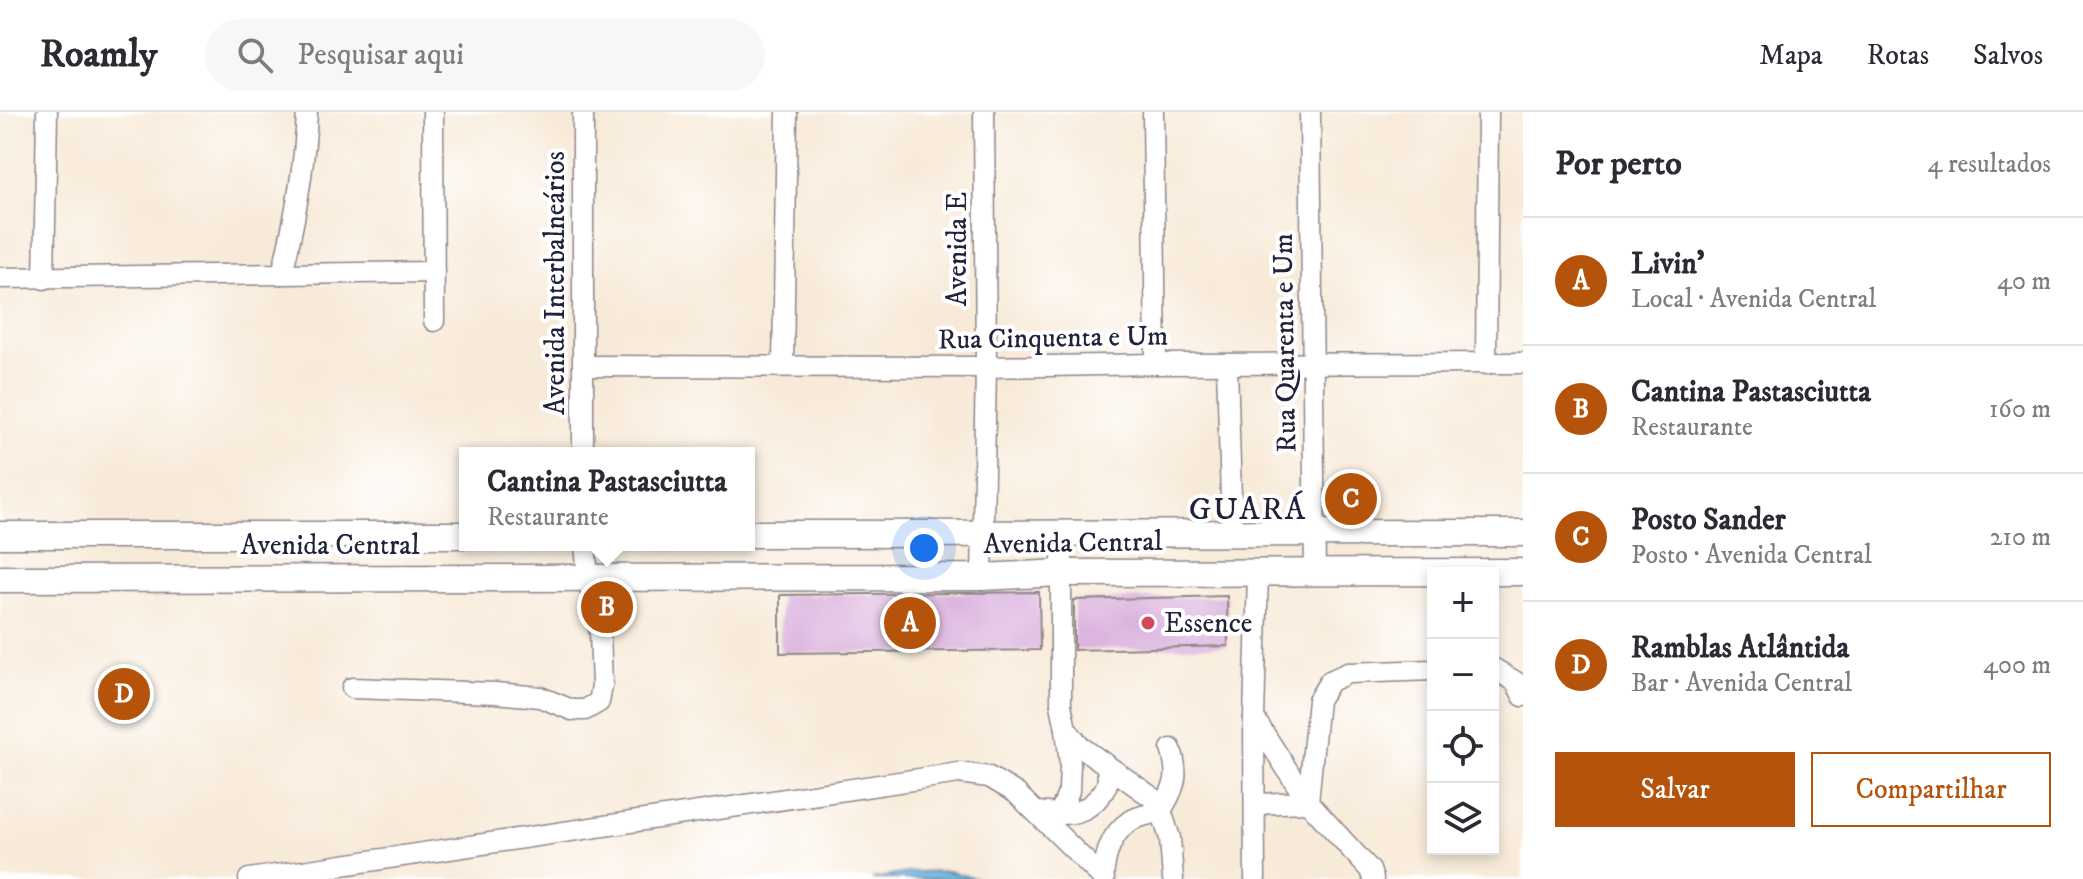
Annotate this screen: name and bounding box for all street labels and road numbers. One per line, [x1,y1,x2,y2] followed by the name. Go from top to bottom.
[538,151,573,415] street label: Avenida Interbalneários
[940,192,975,306] street label: Avenida E
[1266,233,1304,453] street label: Rua Quarenta e Um
[938,318,1168,358] street label: Rua Cinquenta e Um
[983,524,1163,562] street label: Avenida Central
[240,528,420,563] street label: Avenida Central

